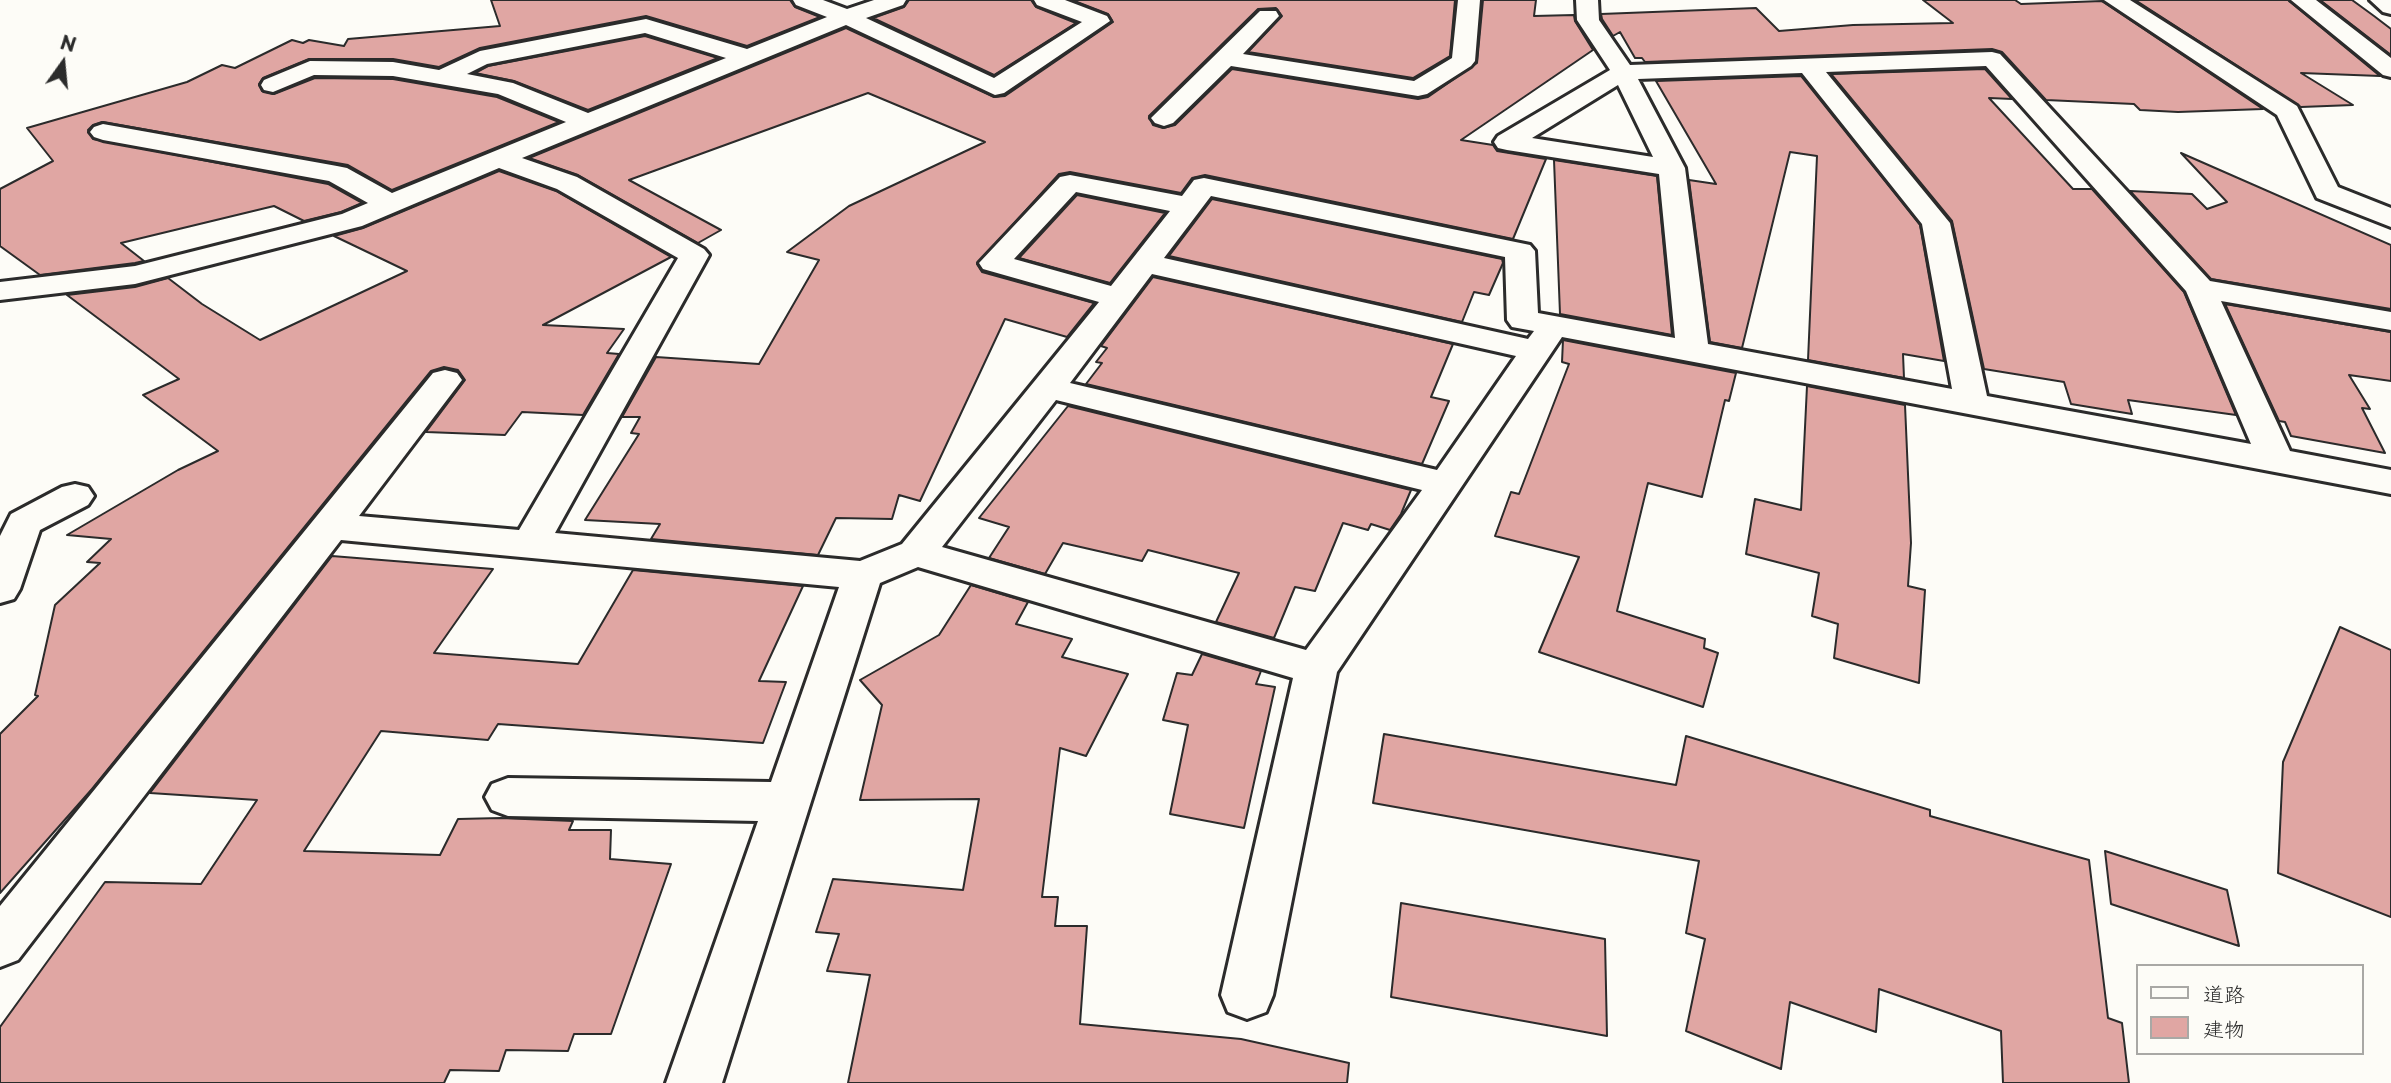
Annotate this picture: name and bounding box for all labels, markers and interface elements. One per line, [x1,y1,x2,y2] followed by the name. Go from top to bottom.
[58,27,79,58] text: N
[28,28,98,98] north arrow
[2136,964,2363,1055] legend
[2203,977,2245,1009] text: 道路
[2203,1012,2245,1044] text: 建物

